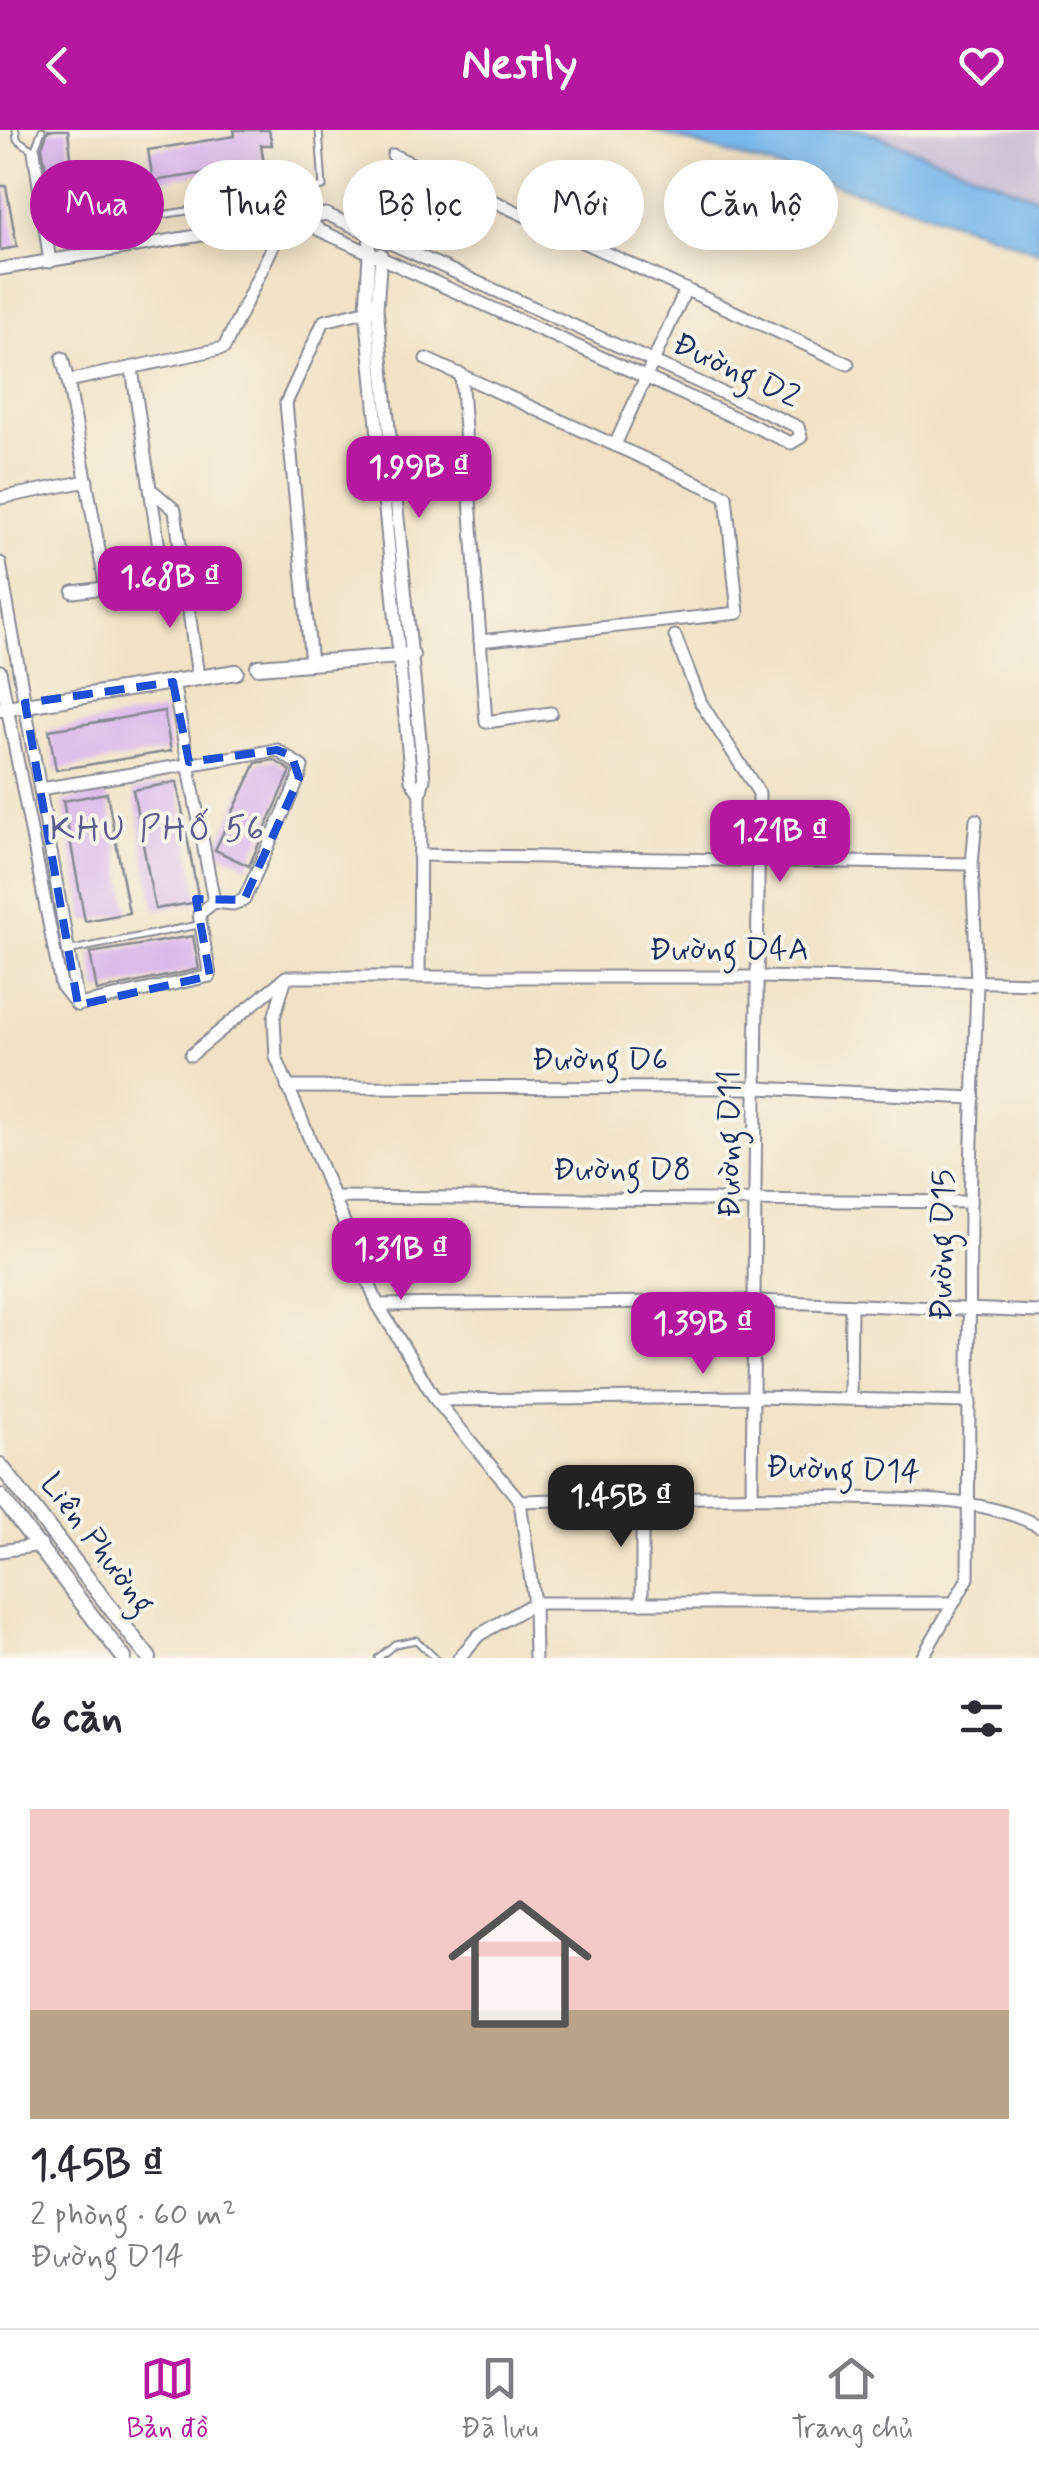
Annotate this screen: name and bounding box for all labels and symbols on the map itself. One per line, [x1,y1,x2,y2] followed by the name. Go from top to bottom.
[664,323,806,421] street label: Đường D2
[327,436,511,521] pin: 1.99B ₫
[78,546,262,631] pin: 1.68B ₫
[688,800,872,885] pin: 1.21B ₫
[50,807,266,853] district label: KHU PHỐ 56
[649,929,809,974] street label: Đường D4A
[532,1039,668,1084] street label: Đường D6
[709,1070,754,1218] street label: Đường D11
[553,1149,691,1194] street label: Đường D8
[921,1169,968,1321] street label: Đường D15
[309,1218,493,1303] pin: 1.31B ₫
[611,1292,795,1377] pin: 1.39B ₫
[765,1446,921,1497] street label: Đường D14
[28,1465,164,1625] street label: Liên Phường
[529,1465,713,1550] pin: 1.45B ₫

